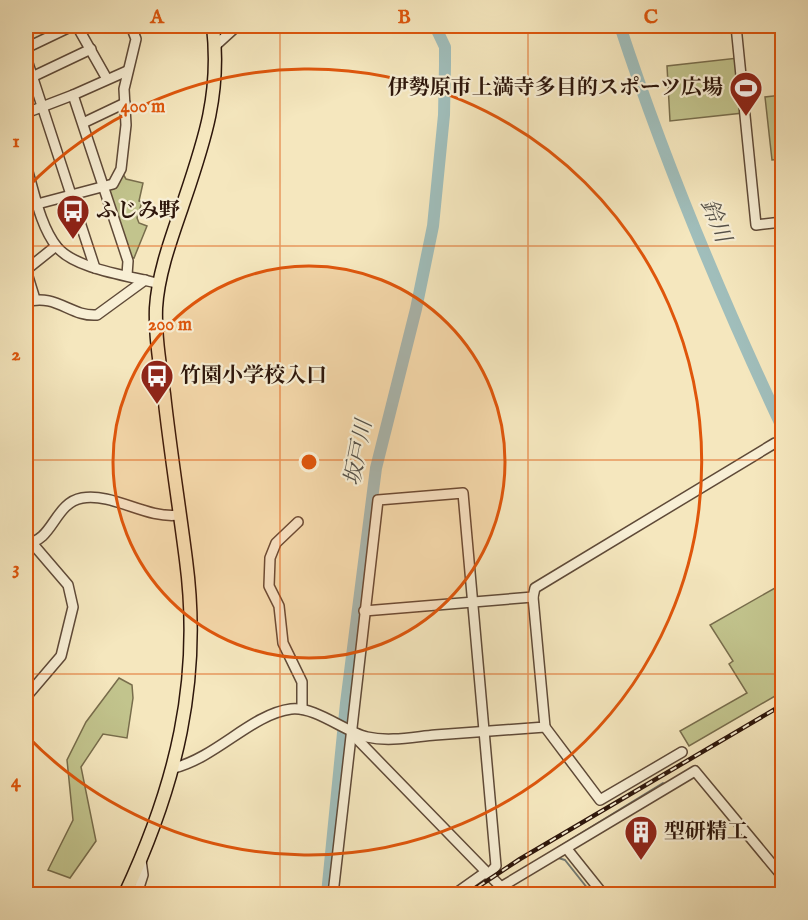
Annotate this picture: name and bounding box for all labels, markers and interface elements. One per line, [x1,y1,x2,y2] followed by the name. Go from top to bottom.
[149,5,165,30] text: A
[397,5,411,30] text: B
[644,5,658,30] text: C
[728,70,764,117] sports icon: 伊勢原市上満寺多目的スポーツ広場
[388,75,723,102] place label: 伊勢原市上満寺多目的スポーツ広場
[121,96,165,119] text: 400 m
[12,129,20,154] text: 1
[55,193,91,240] bus stop icon: ふじみ野
[694,195,737,248] water label: 鈴川
[96,198,180,225] place label: ふじみ野
[148,314,192,337] text: 200 m
[11,342,21,367] text: 2
[139,358,175,405] bus stop icon: 竹園小学校入口
[180,363,327,390] place label: 竹園小学校入口
[339,416,379,488] water label: 坂戸川
[299,452,319,472] centre of rings
[12,556,20,581] text: 3
[11,769,22,794] text: 4
[623,814,659,861] building icon: 型研精工
[664,819,748,846] place label: 型研精工

